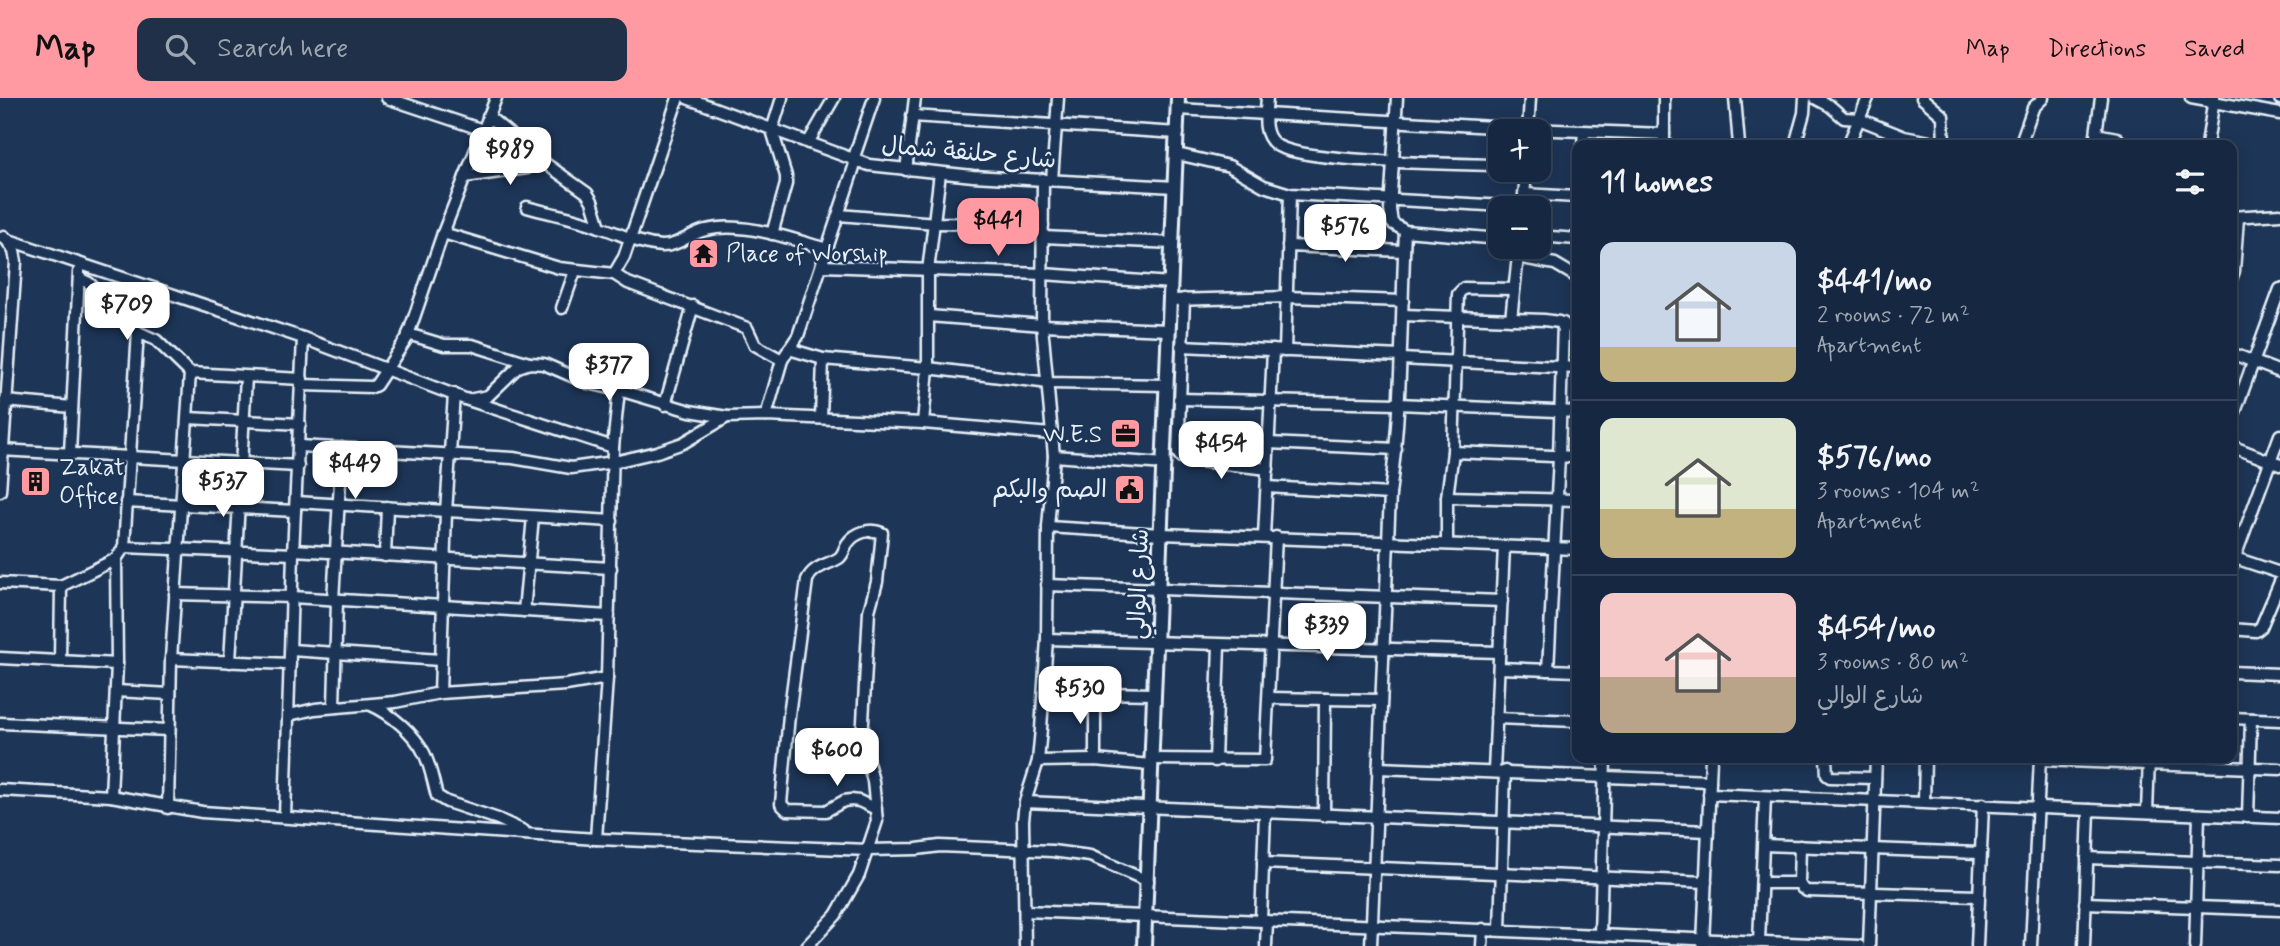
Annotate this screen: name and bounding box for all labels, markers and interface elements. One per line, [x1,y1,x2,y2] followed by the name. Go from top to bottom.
[137,18,627,81] search box
[35,27,95,71] text: Map
[161,30,199,68] icon: search
[217,32,348,66] text: Search here
[1966,34,2010,65] text: Map
[2048,34,2146,65] text: Directions
[2184,34,2245,65] text: Saved
[1488,119,1551,259] map controls
[1488,119,1551,182] button: +
[469,127,551,187] pin: $989
[880,130,1057,177] street label: شارع حلنقة شمال
[485,135,535,165] text: $989
[1600,163,1713,202] text: 11 homes
[2171,163,2209,201] icon: filters
[1488,196,1551,259] button: −
[957,198,1039,258] pin: $441
[1304,204,1386,264] pin: $576
[973,206,1023,236] text: $441
[1320,212,1370,242] text: $576
[686,236,720,270] temple icon: Place of Worship
[726,239,888,270] place label: Place of Worship
[1817,262,1932,301] text: $441/mo
[1656,270,1740,354] icon: home
[86,282,168,342] pin: $709
[101,290,153,320] text: $709
[1817,301,1970,331] text: 2 rooms · 72 m²
[1817,331,1922,361] text: Apartment
[568,344,650,403] pin: $377
[585,351,633,381] text: $377
[1108,417,1142,451] office icon: W.E.S
[1043,420,1102,451] place label: W.E.S
[1180,422,1262,481] pin: $454
[1195,429,1247,459] text: $454
[1817,438,1932,477] text: $576/mo
[314,442,396,501] pin: $449
[1656,446,1740,530] icon: home
[329,449,382,479] text: $449
[59,453,125,512] place label: Zakat Office
[182,460,264,519] pin: $537
[19,464,53,498] building icon: Zakat Office
[198,467,248,497] text: $537
[1113,472,1147,506] public building icon: الصم والبكم
[992,475,1107,507] place label: الصم والبكم
[1817,477,1980,507] text: 3 rooms · 104 m²
[1817,507,1922,537] text: Apartment
[1122,528,1161,640] street label: شارع الوالي
[1286,603,1368,663] pin: $339
[1817,609,1936,648] text: $454/mo
[1304,611,1350,641] text: $339
[1656,621,1740,705] icon: home
[1817,648,1969,678] text: 3 rooms · 80 m²
[1039,666,1121,726] pin: $530
[1055,674,1105,704] text: $530
[1817,682,1923,712] text: شارع الوالي
[796,728,878,788] pin: $600
[811,736,863,766] text: $600

